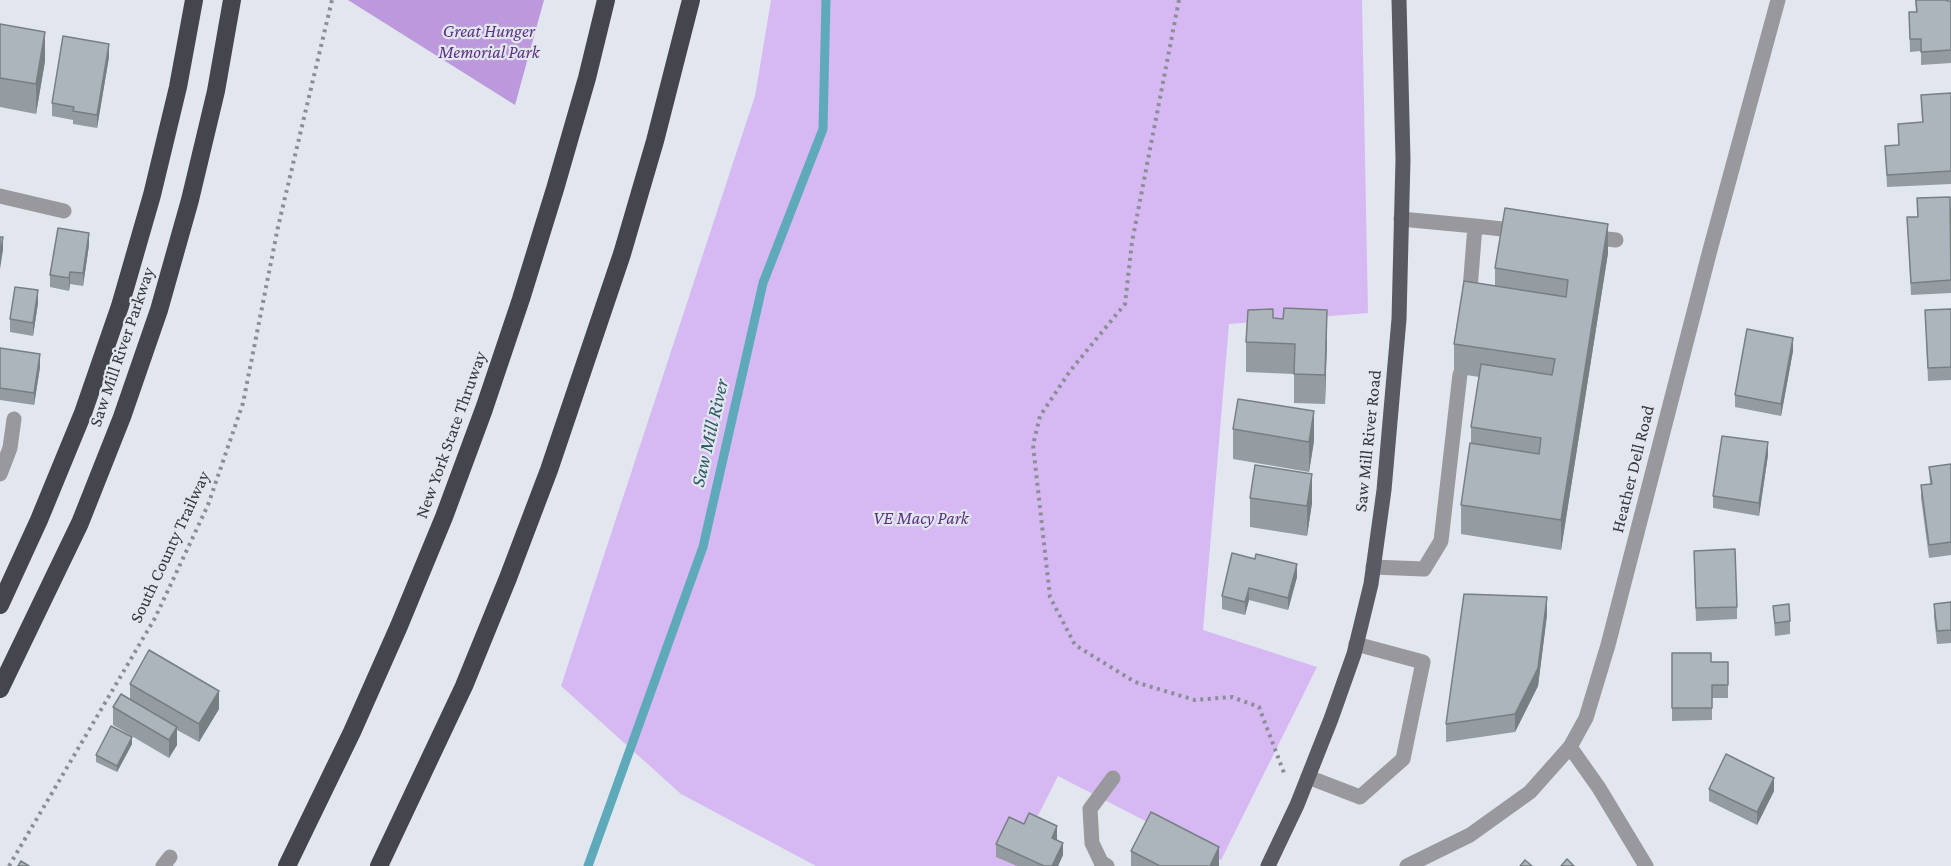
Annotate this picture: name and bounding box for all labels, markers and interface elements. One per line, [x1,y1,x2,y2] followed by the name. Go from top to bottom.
[438,20,540,63] park label: Great Hunger Memorial Park
[85,264,159,430] street label: Saw Mill River Parkway
[411,348,491,522] street label: New York State Thruway
[1350,369,1386,513] street label: Saw Mill River Road
[686,377,734,489] water label: Saw Mill River
[1607,403,1659,535] street label: Heather Dell Road
[125,468,215,626] street label: South County Trailway
[873,507,969,529] park label: VE Macy Park

